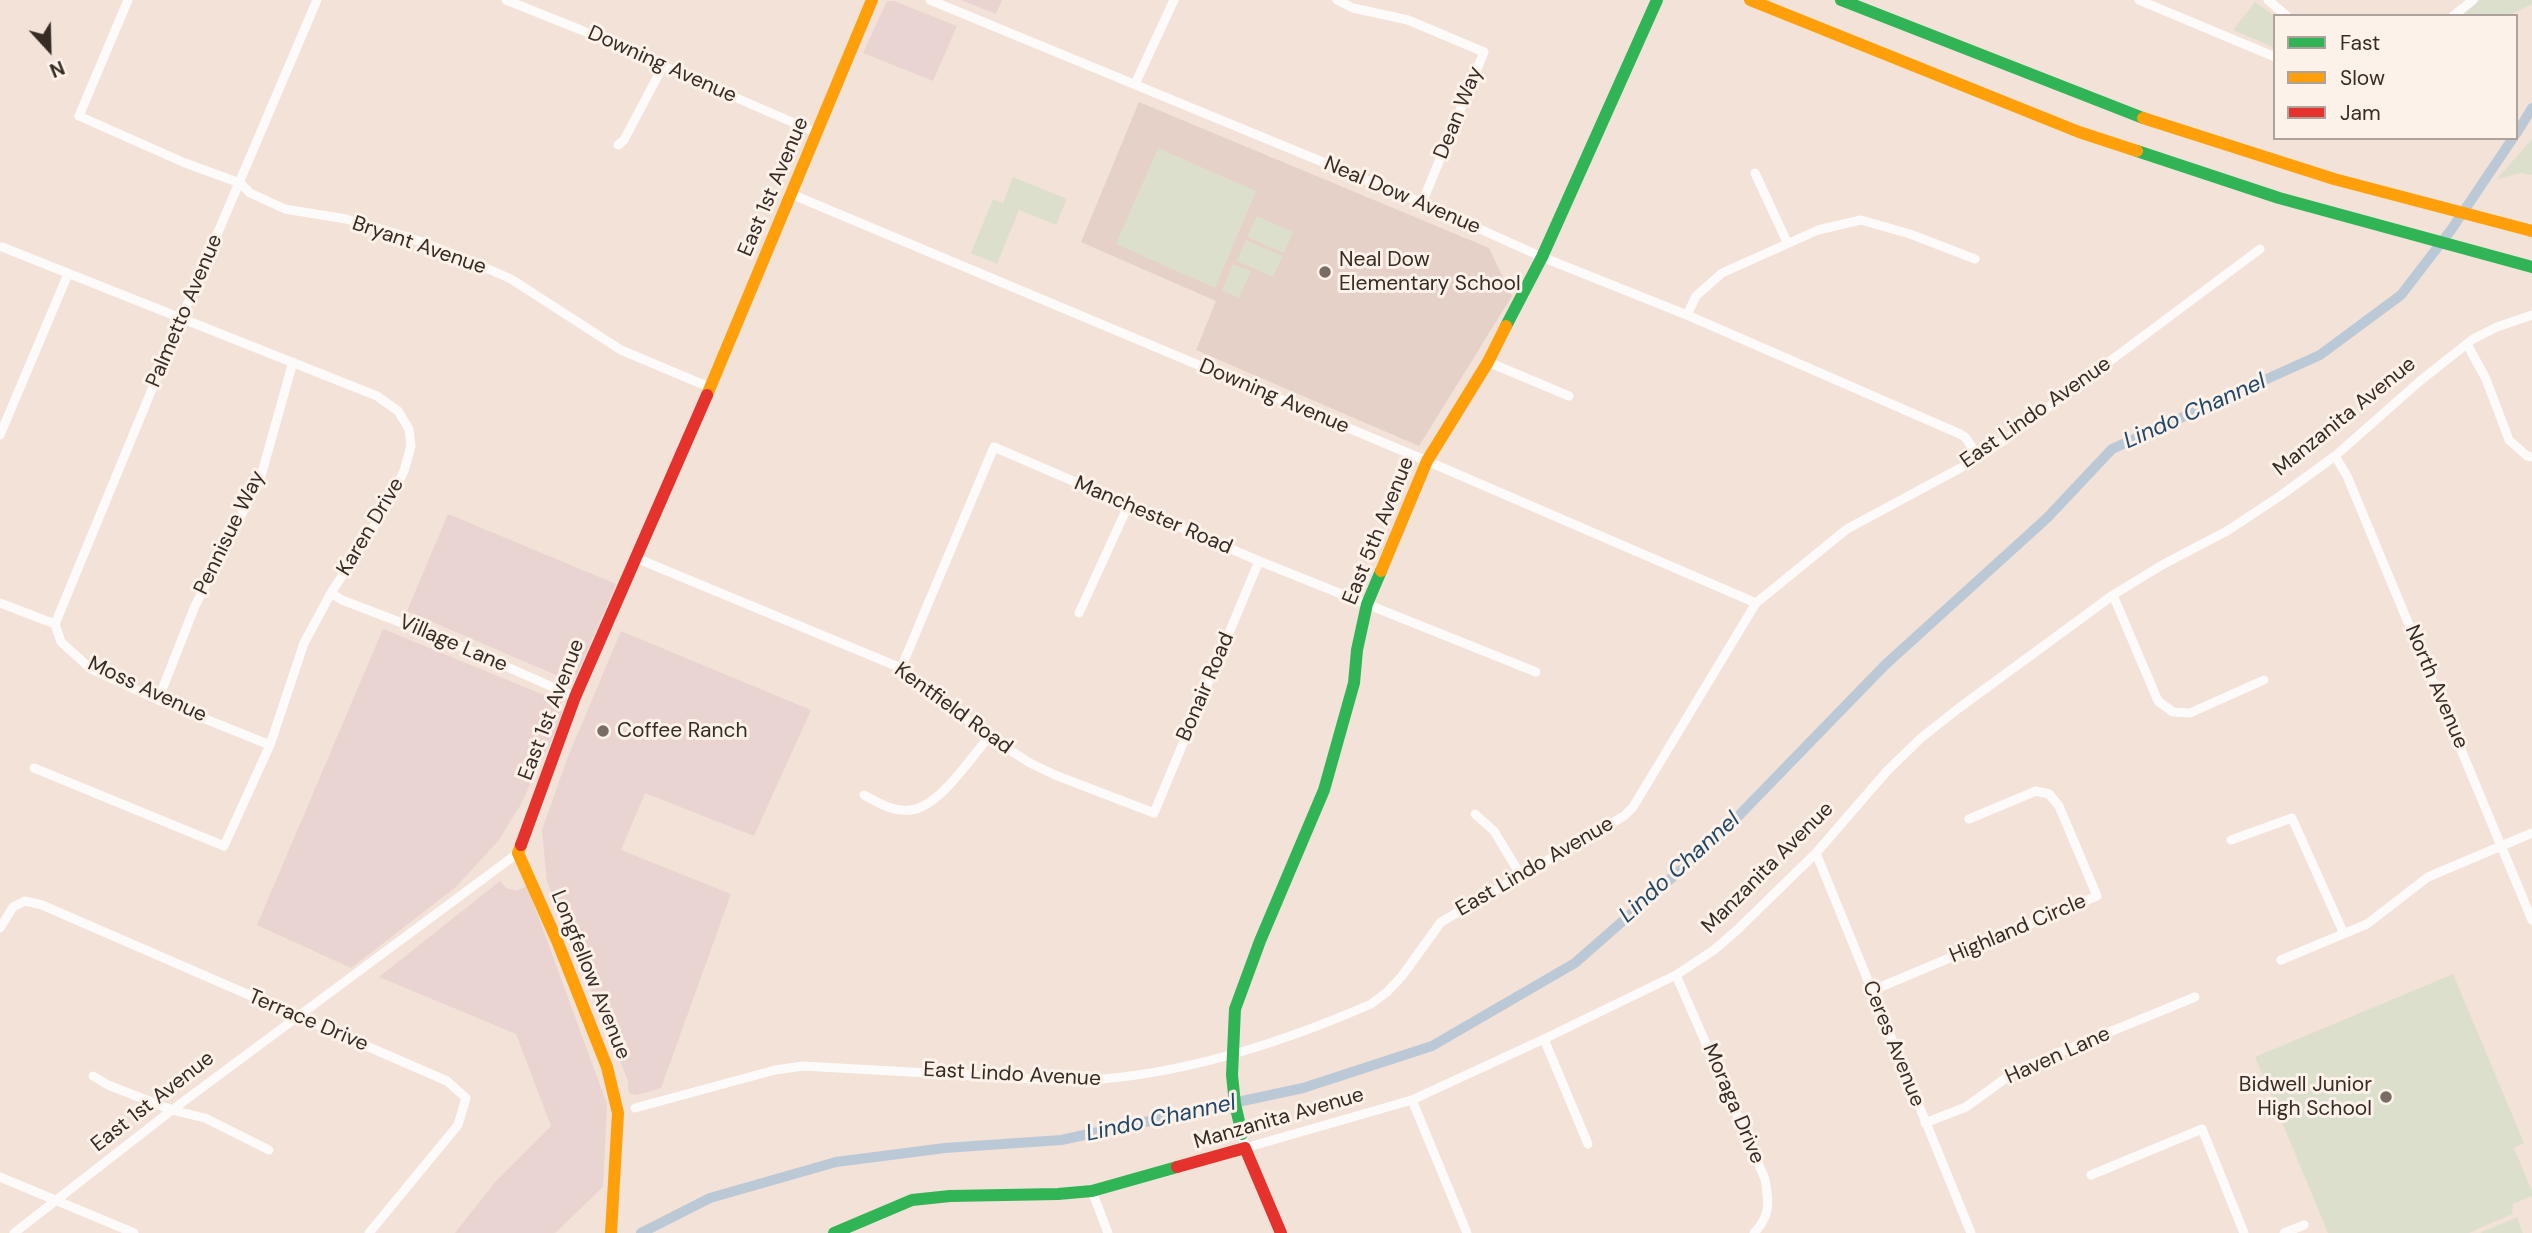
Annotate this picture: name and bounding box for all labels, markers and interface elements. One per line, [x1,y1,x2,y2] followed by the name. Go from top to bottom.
[14,14,84,84] north arrow
[2273,14,2518,140] legend
[584,21,740,109] street label: Downing Avenue
[2340,29,2380,57] text: Fast
[46,55,68,83] text: N
[1429,63,1489,163] street label: Dean Way
[2340,64,2385,92] text: Slow
[2340,99,2381,127] text: Jam
[733,114,815,260] street label: East 1st Avenue
[1320,152,1484,240] street label: Neal Dow Avenue
[349,211,489,281] street label: Bryant Avenue
[141,231,229,391] street label: Palmetto Avenue
[1339,247,1521,297] place label: Neal Dow Elementary School
[1317,264,1333,280] marker: Neal Dow Elementary School
[1956,352,2116,474] street label: East Lindo Avenue
[2269,352,2421,482] street label: Manzanita Avenue
[1195,354,1353,440] street label: Downing Avenue
[2120,368,2270,456] water label: Lindo Channel
[1338,453,1420,609] street label: East 5th Avenue
[189,467,271,599] street label: Pennisue Way
[1070,471,1236,561] street label: Manchester Road
[332,473,410,581] street label: Karen Drive
[395,610,511,678] street label: Village Lane
[2399,621,2473,753] street label: North Avenue
[1172,629,1240,745] street label: Bonair Road
[514,636,590,784] street label: East 1st Avenue
[84,652,210,728] street label: Moss Avenue
[889,658,1017,760] street label: Kentfield Road
[617,718,748,744] place label: Coffee Ranch
[595,723,611,739] marker: Coffee Ranch
[1697,797,1839,939] street label: Manzanita Avenue
[1614,807,1746,929] water label: Lindo Channel
[1452,812,1618,922] street label: East Lindo Avenue
[545,887,635,1063] street label: Longfellow Avenue
[1946,889,2090,969] street label: Highland Circle
[1856,977,1930,1111] street label: Ceres Avenue
[244,984,372,1058] street label: Terrace Drive
[2002,1022,2114,1090] street label: Haven Lane
[1696,1040,1770,1168] street label: Moraga Drive
[87,1046,219,1158] street label: East 1st Avenue
[923,1058,1101,1092] street label: East Lindo Avenue
[2239,1072,2372,1122] place label: Bidwell Junior High School
[1191,1083,1367,1155] street label: Manzanita Avenue
[2378,1089,2394,1105] marker: Bidwell Junior High School
[1084,1090,1238,1148] water label: Lindo Channel

